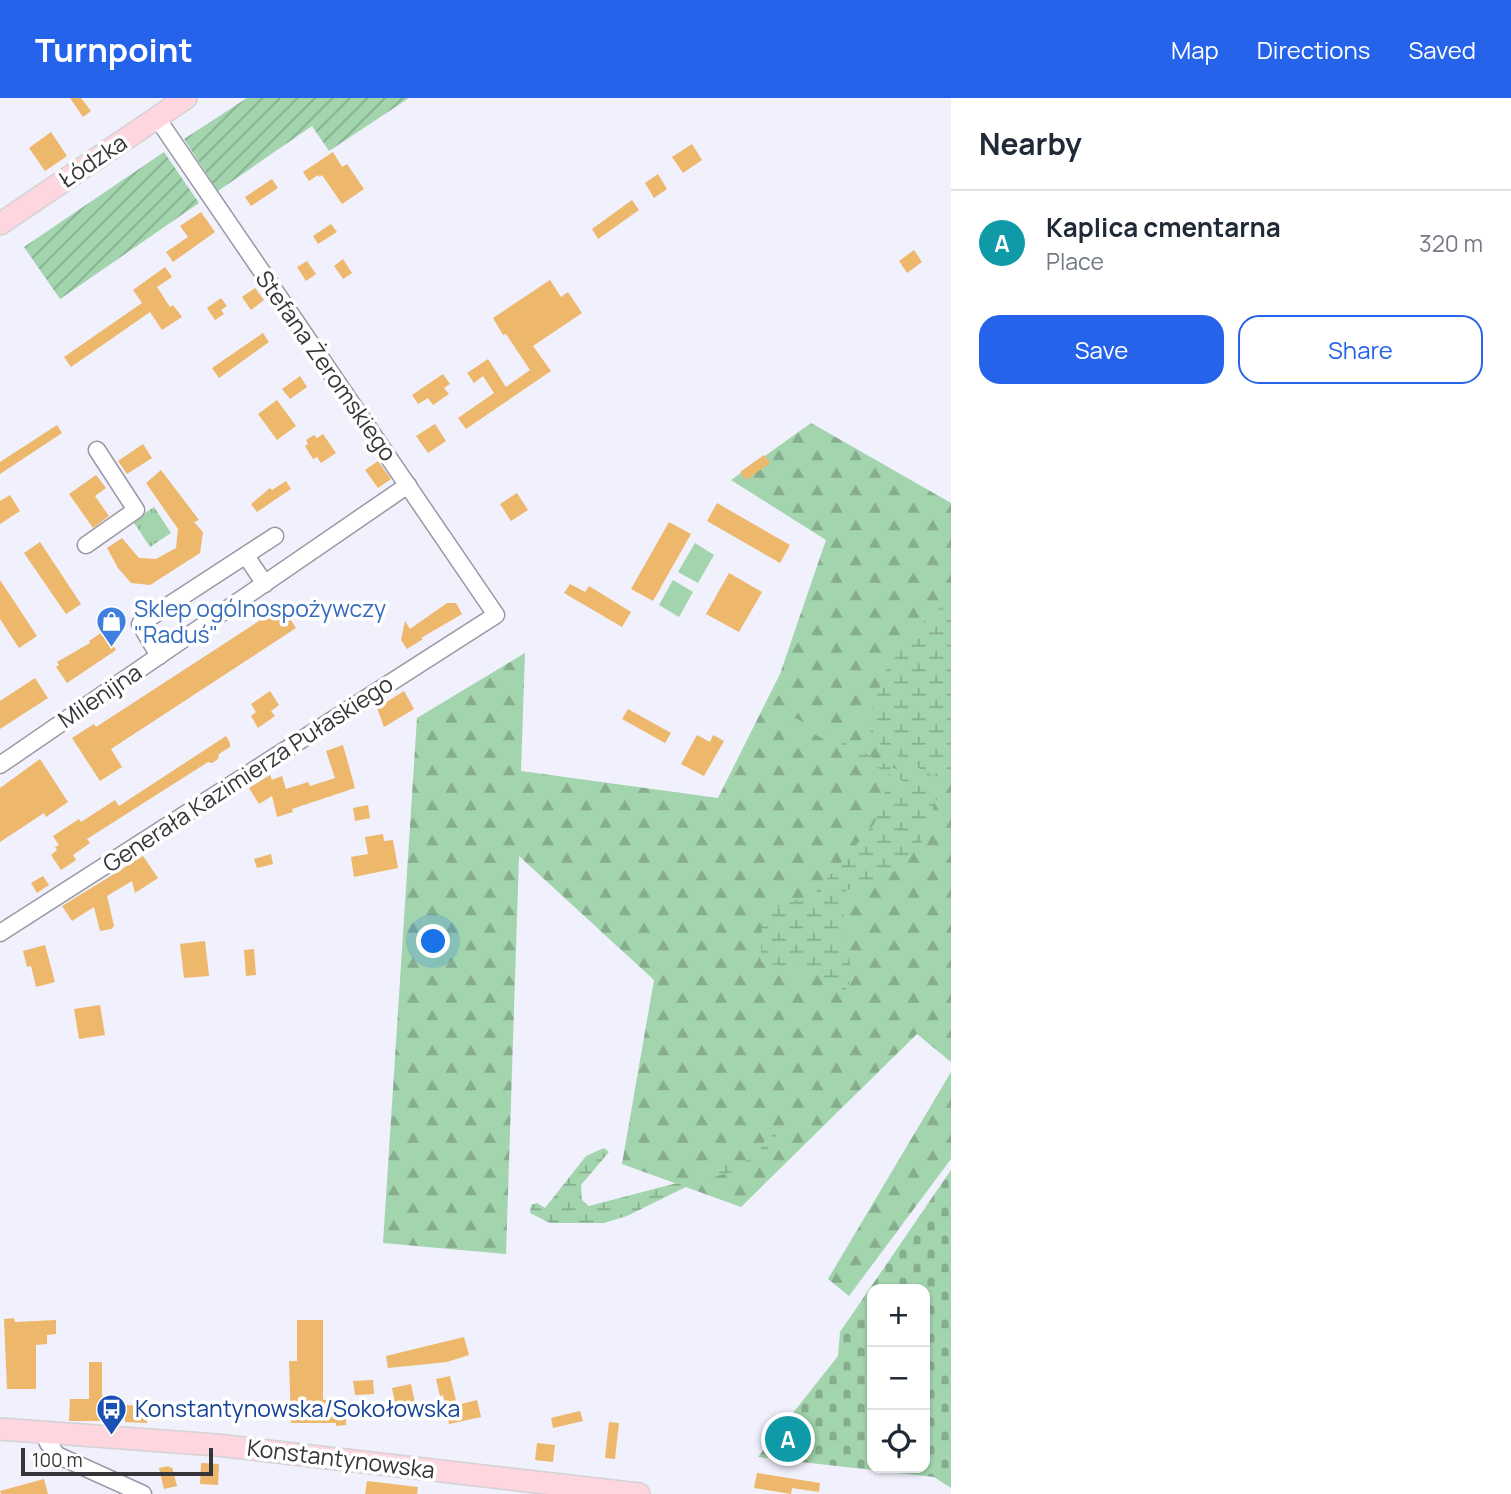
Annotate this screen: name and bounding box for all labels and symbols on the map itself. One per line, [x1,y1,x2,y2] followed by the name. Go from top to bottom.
[52,126,133,195] street label: Łódzka
[249,264,405,467] street label: Stefana Żeromskiego
[134,592,386,650] place label: Sklep ogólnospożywczy "Raduś"
[94,605,128,649] shop icon: Sklep ogólnospożywczy "Raduś"
[51,656,148,735] street label: Milenijna
[96,667,399,879] street label: Generała Kazimierza Pułaskiego
[416,924,450,958] your location
[95,1392,129,1436] bus stop icon: Konstantynowska/Sokołowska
[135,1392,460,1424] place label: Konstantynowska/Sokołowska
[765,1413,811,1465] pin: A
[245,1431,437,1485] street label: Konstantynowska
[21,1445,214,1477] scale bar

